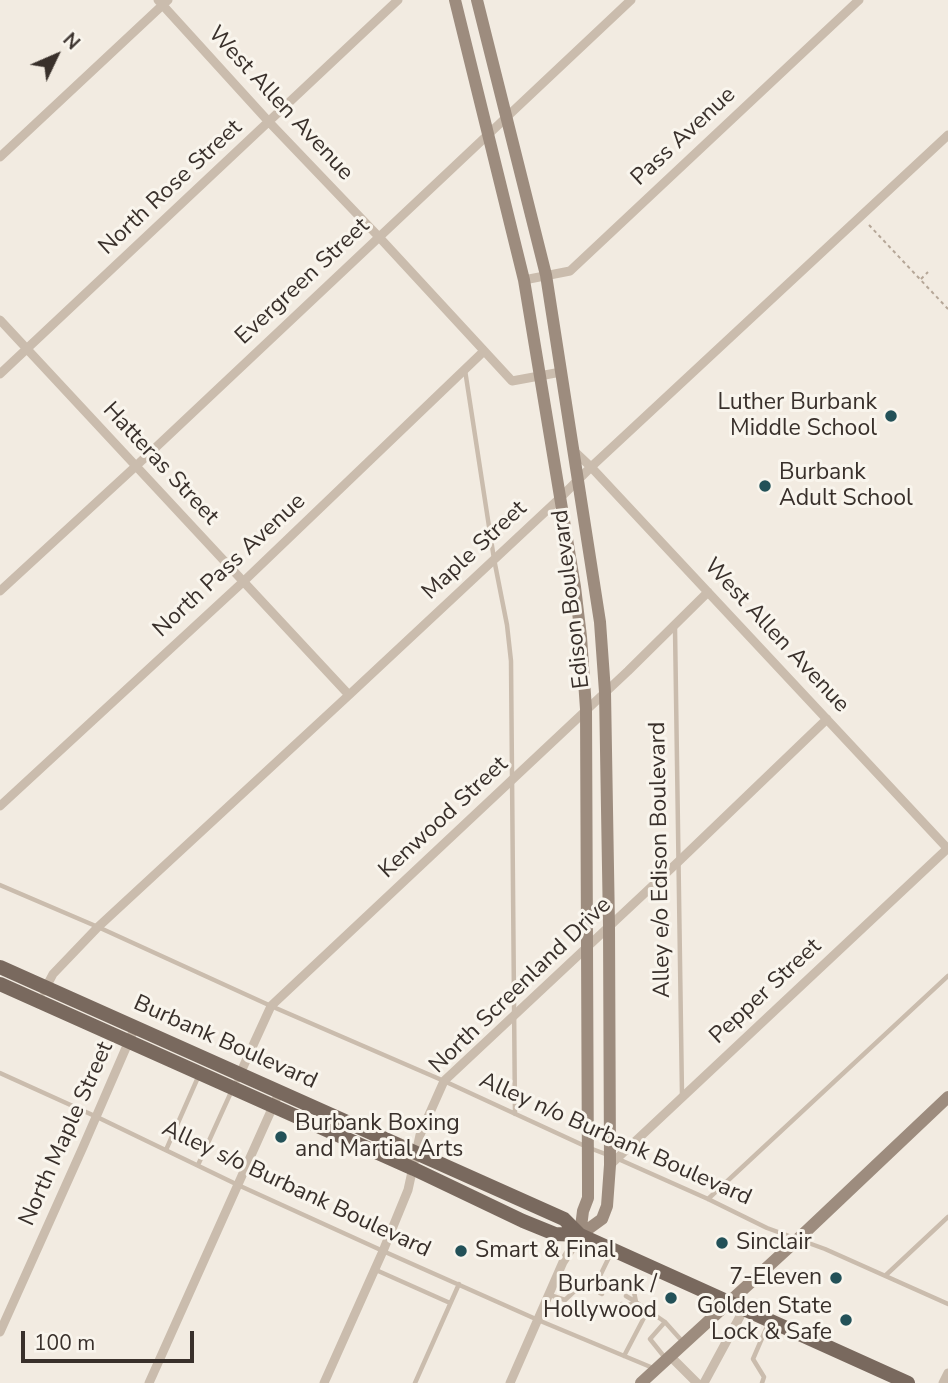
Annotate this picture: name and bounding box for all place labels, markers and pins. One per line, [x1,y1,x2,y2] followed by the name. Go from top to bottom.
[717,389,877,443] place label: Luther Burbank Middle School
[883,408,899,424] marker: Luther Burbank Middle School
[779,459,913,513] place label: Burbank Adult School
[757,478,773,494] marker: Burbank Adult School
[295,1110,463,1164] place label: Burbank Boxing and Martial Arts
[273,1129,289,1145] marker: Burbank Boxing and Martial Arts
[736,1229,812,1257] place label: Sinclair
[714,1235,730,1251] marker: Sinclair
[475,1237,616,1265] place label: Smart & Final
[453,1243,469,1259] marker: Smart & Final
[729,1264,822,1292] place label: 7-Eleven
[828,1270,844,1286] marker: 7-Eleven
[543,1271,657,1325] place label: Burbank / Hollywood
[663,1290,679,1306] marker: Burbank / Hollywood
[697,1293,832,1347] place label: Golden State Lock & Safe
[838,1312,854,1328] marker: Golden State Lock & Safe

